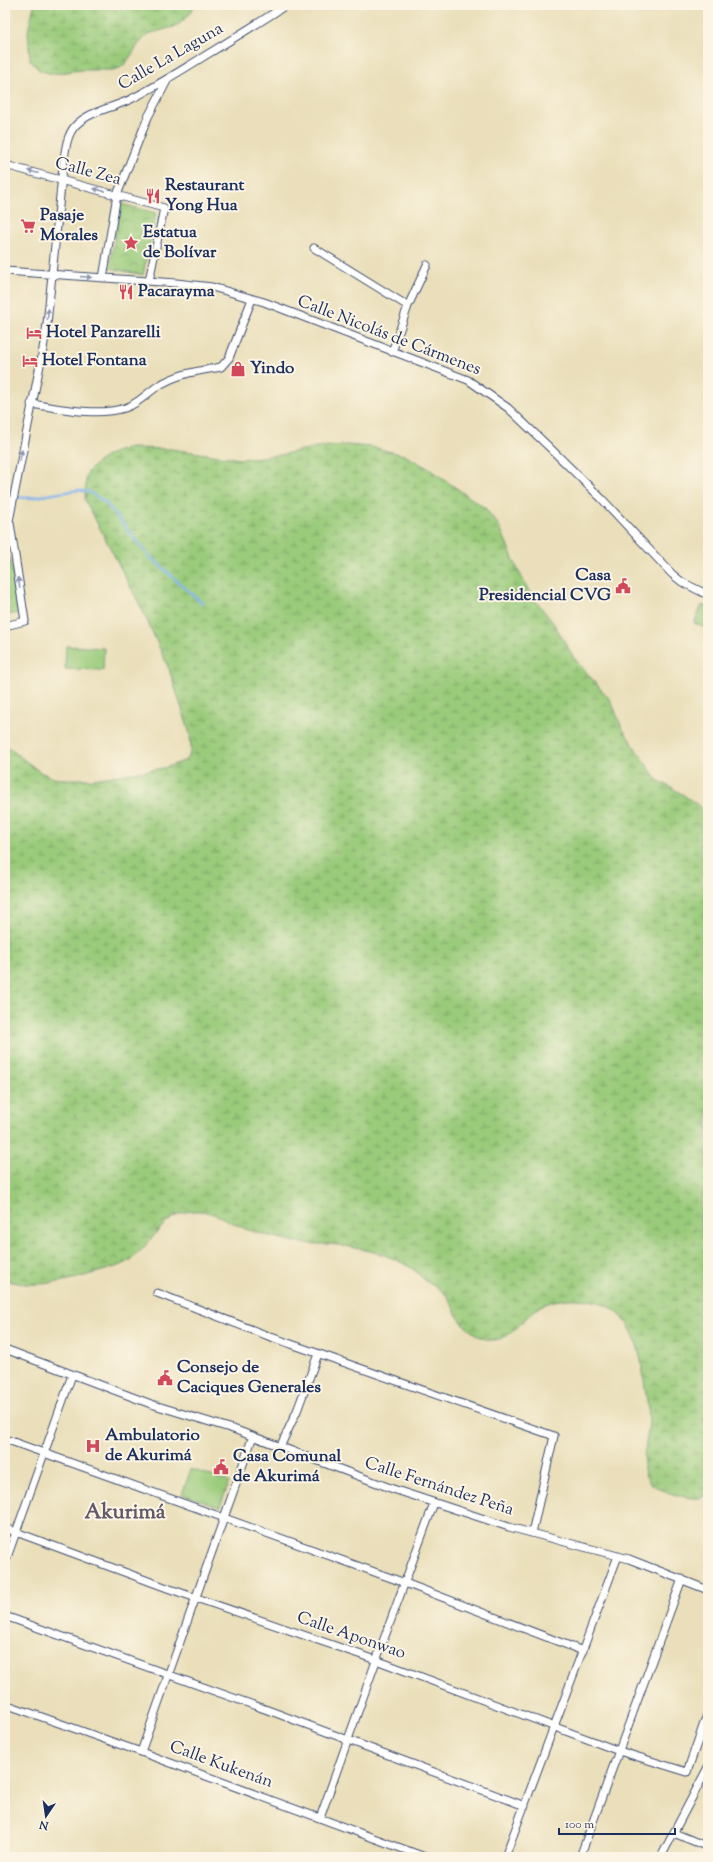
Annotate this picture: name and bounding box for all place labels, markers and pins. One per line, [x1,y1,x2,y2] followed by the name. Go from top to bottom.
[165,174,245,218] place label: Restaurant Yong Hua
[144,187,162,205] restaurant icon: Restaurant Yong Hua
[40,204,98,248] place label: Pasaje Morales
[19,217,37,235] supermarket icon: Pasaje Morales
[143,221,217,265] place label: Estatua de Bolívar
[122,234,140,252] place icon: Estatua de Bolívar
[138,280,215,304] place label: Pacarayma
[117,283,135,301] restaurant icon: Pacarayma
[46,321,161,345] place label: Hotel Panzarelli
[25,324,43,342] hotel icon: Hotel Panzarelli
[42,349,147,373] place label: Hotel Fontana
[21,352,39,370] hotel icon: Hotel Fontana
[250,357,294,381] place label: Yindo
[229,360,247,378] shop icon: Yindo
[479,564,611,608] place label: Casa Presidencial CVG
[614,577,632,595] public building icon: Casa Presidencial CVG
[177,1356,321,1400] place label: Consejo de Caciques Generales
[156,1369,174,1387] public building icon: Consejo de Caciques Generales
[105,1424,200,1468] place label: Ambulatorio de Akurimá
[84,1437,102,1455] hospital icon: Ambulatorio de Akurimá
[233,1445,342,1489] place label: Casa Comunal de Akurimá
[212,1458,230,1476] public building icon: Casa Comunal de Akurimá

